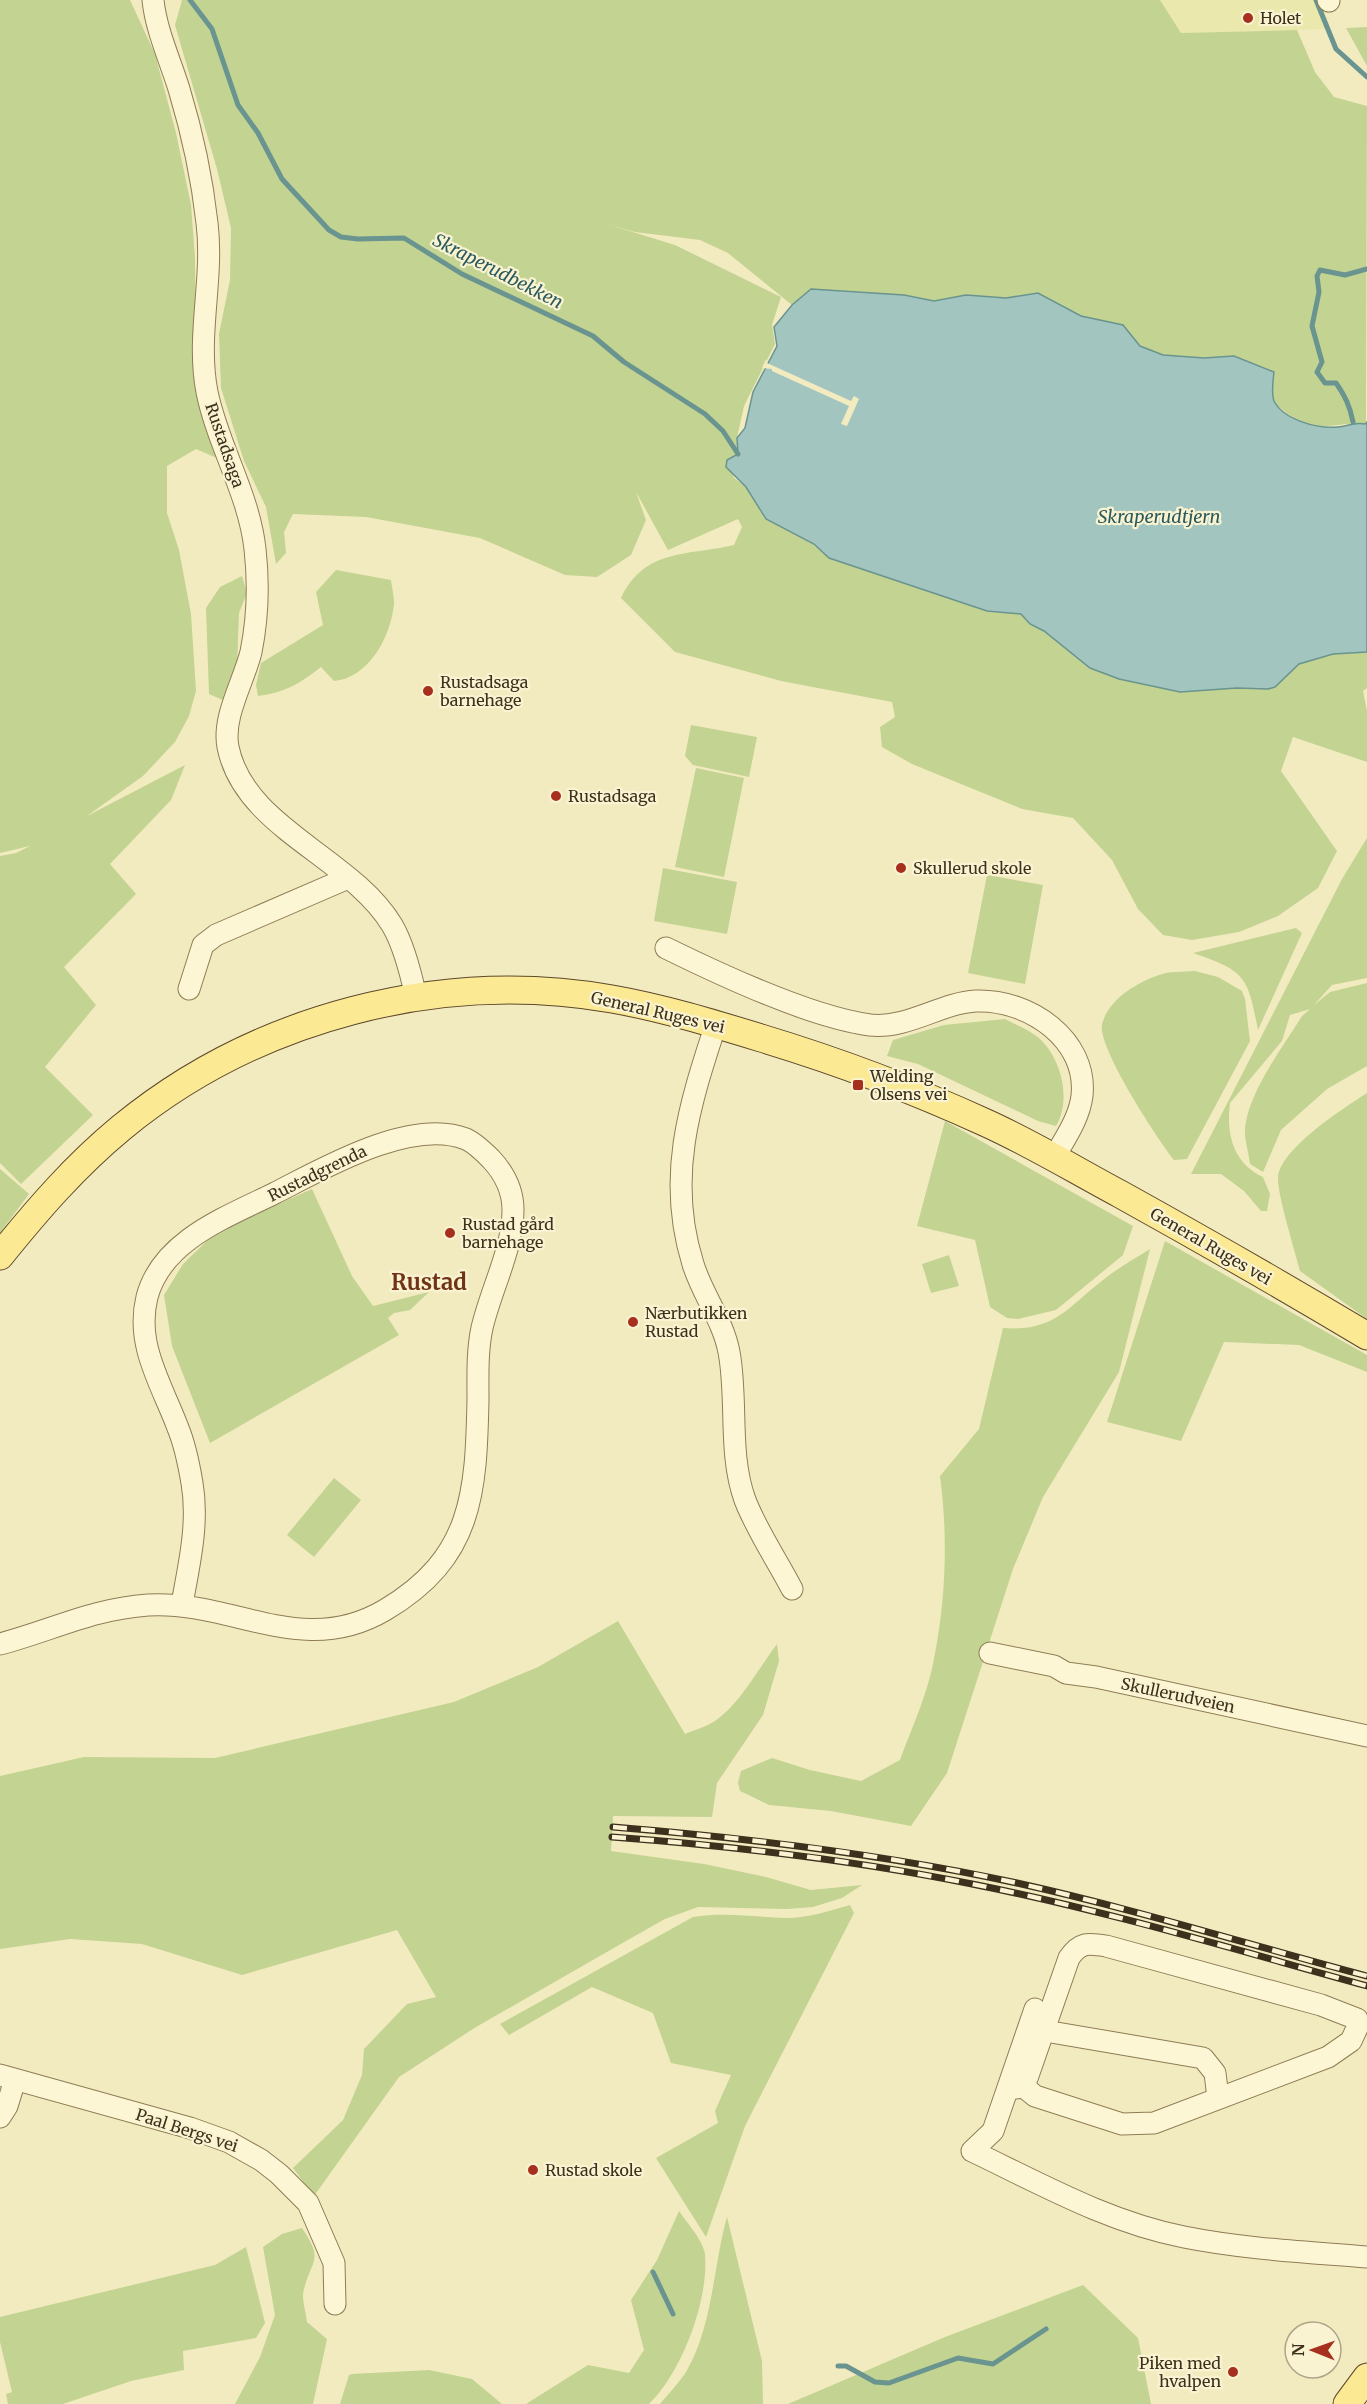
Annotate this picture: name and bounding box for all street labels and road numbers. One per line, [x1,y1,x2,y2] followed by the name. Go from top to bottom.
[201,400,249,490] street label: Rustadsaga
[589,987,727,1037] street label: General Ruges vei
[264,1140,370,1206] street label: Rustadgrenda
[1147,1203,1275,1289] street label: General Ruges vei
[1119,1673,1237,1717] street label: Skullerudveien
[133,2104,241,2156] street label: Paal Bergs vei

